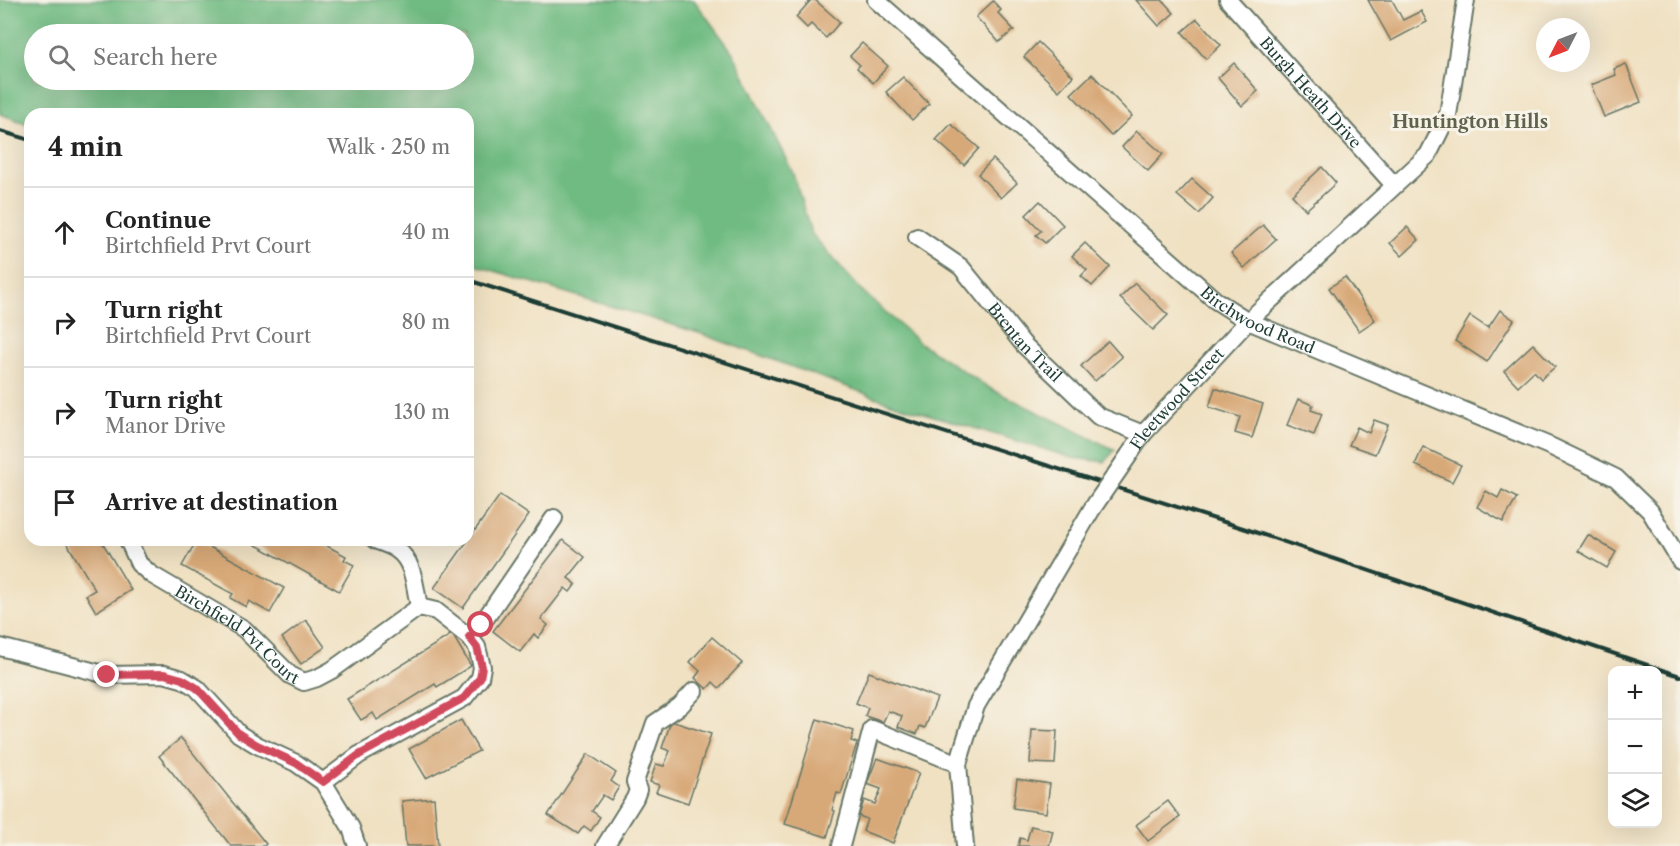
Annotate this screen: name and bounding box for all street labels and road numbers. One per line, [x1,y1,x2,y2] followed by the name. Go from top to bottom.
[1256,32,1366,152] street label: Burgh Heath Drive
[1196,282,1318,358] street label: Birchwood Road
[984,298,1066,386] street label: Brentan Trail
[1126,343,1228,453] street label: Fleetwood Street
[171,581,303,688] street label: Birchfield Pvt Court

